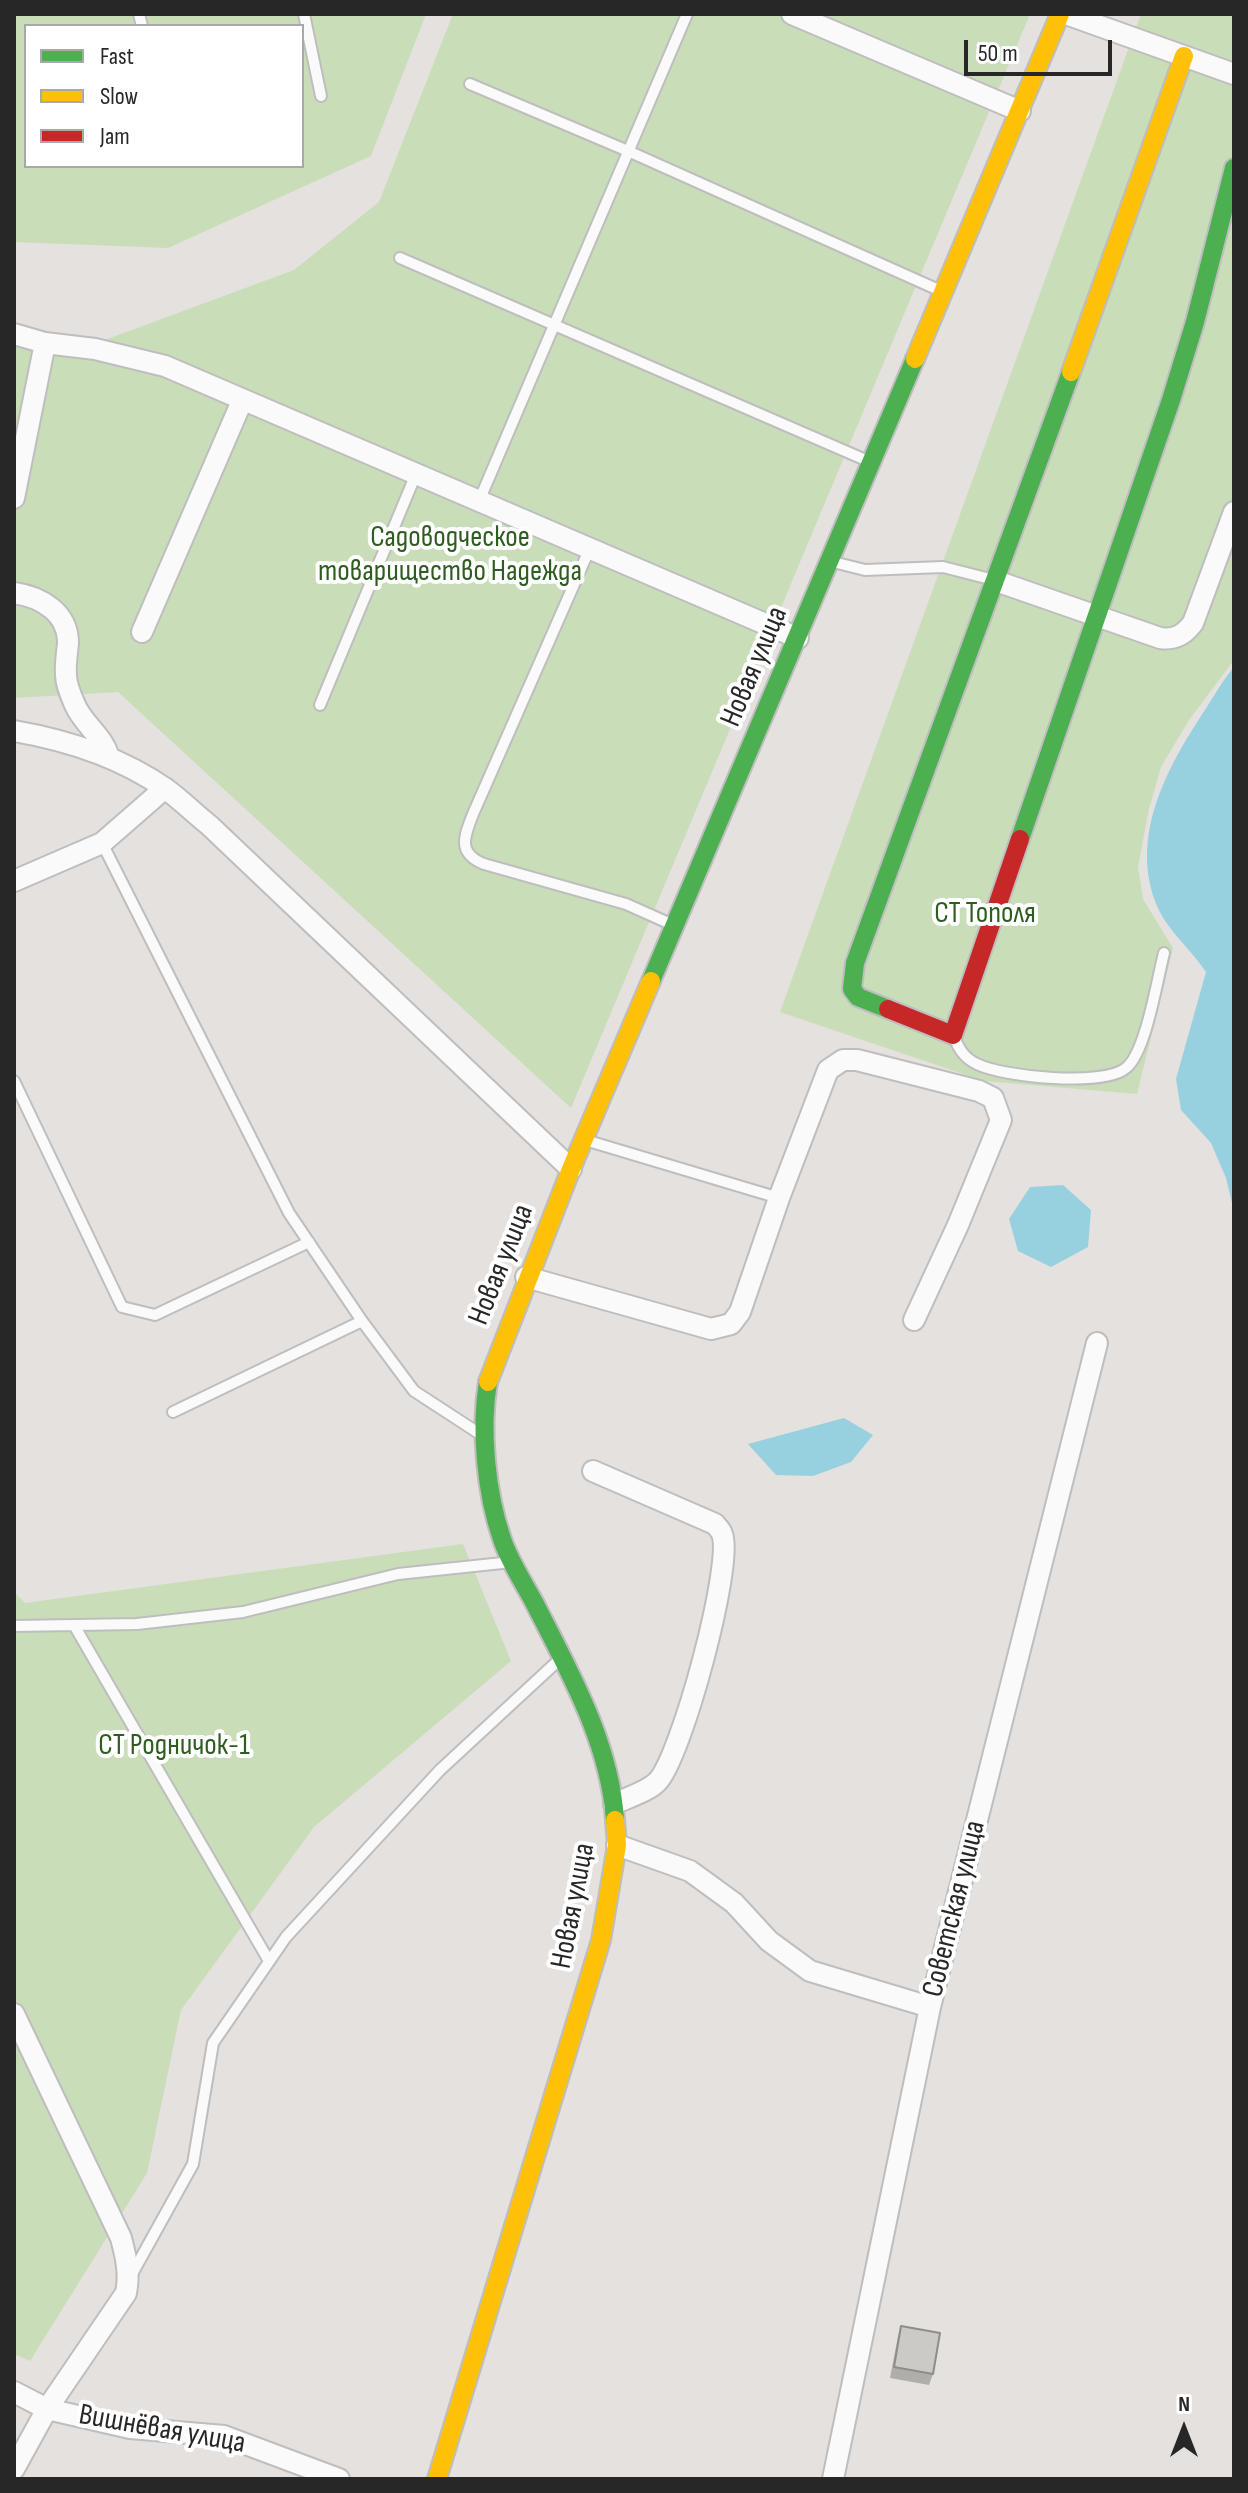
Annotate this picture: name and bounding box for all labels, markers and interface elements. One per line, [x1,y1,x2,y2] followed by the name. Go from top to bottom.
[24,24,304,168] legend
[968,24,1116,74] scale bar
[978,39,1018,68] text: 50 m
[100,42,134,71] text: Fast
[100,82,138,111] text: Slow
[100,122,130,151] text: Jam
[318,520,582,590] park label: Садоводческое товарищество Надежда
[714,602,796,732] street label: Новая улица
[934,896,1036,932] park label: СТ Тополя
[462,1199,542,1331] street label: Новая улица
[98,1728,250,1764] park label: СТ Родничок-1
[916,1817,994,2001] street label: Советская улица
[544,1840,604,1972] street label: Новая улица
[1144,2389,1224,2469] north arrow
[1178,2391,1190,2418] text: N
[76,2398,248,2462] street label: Вишнёвая улица

